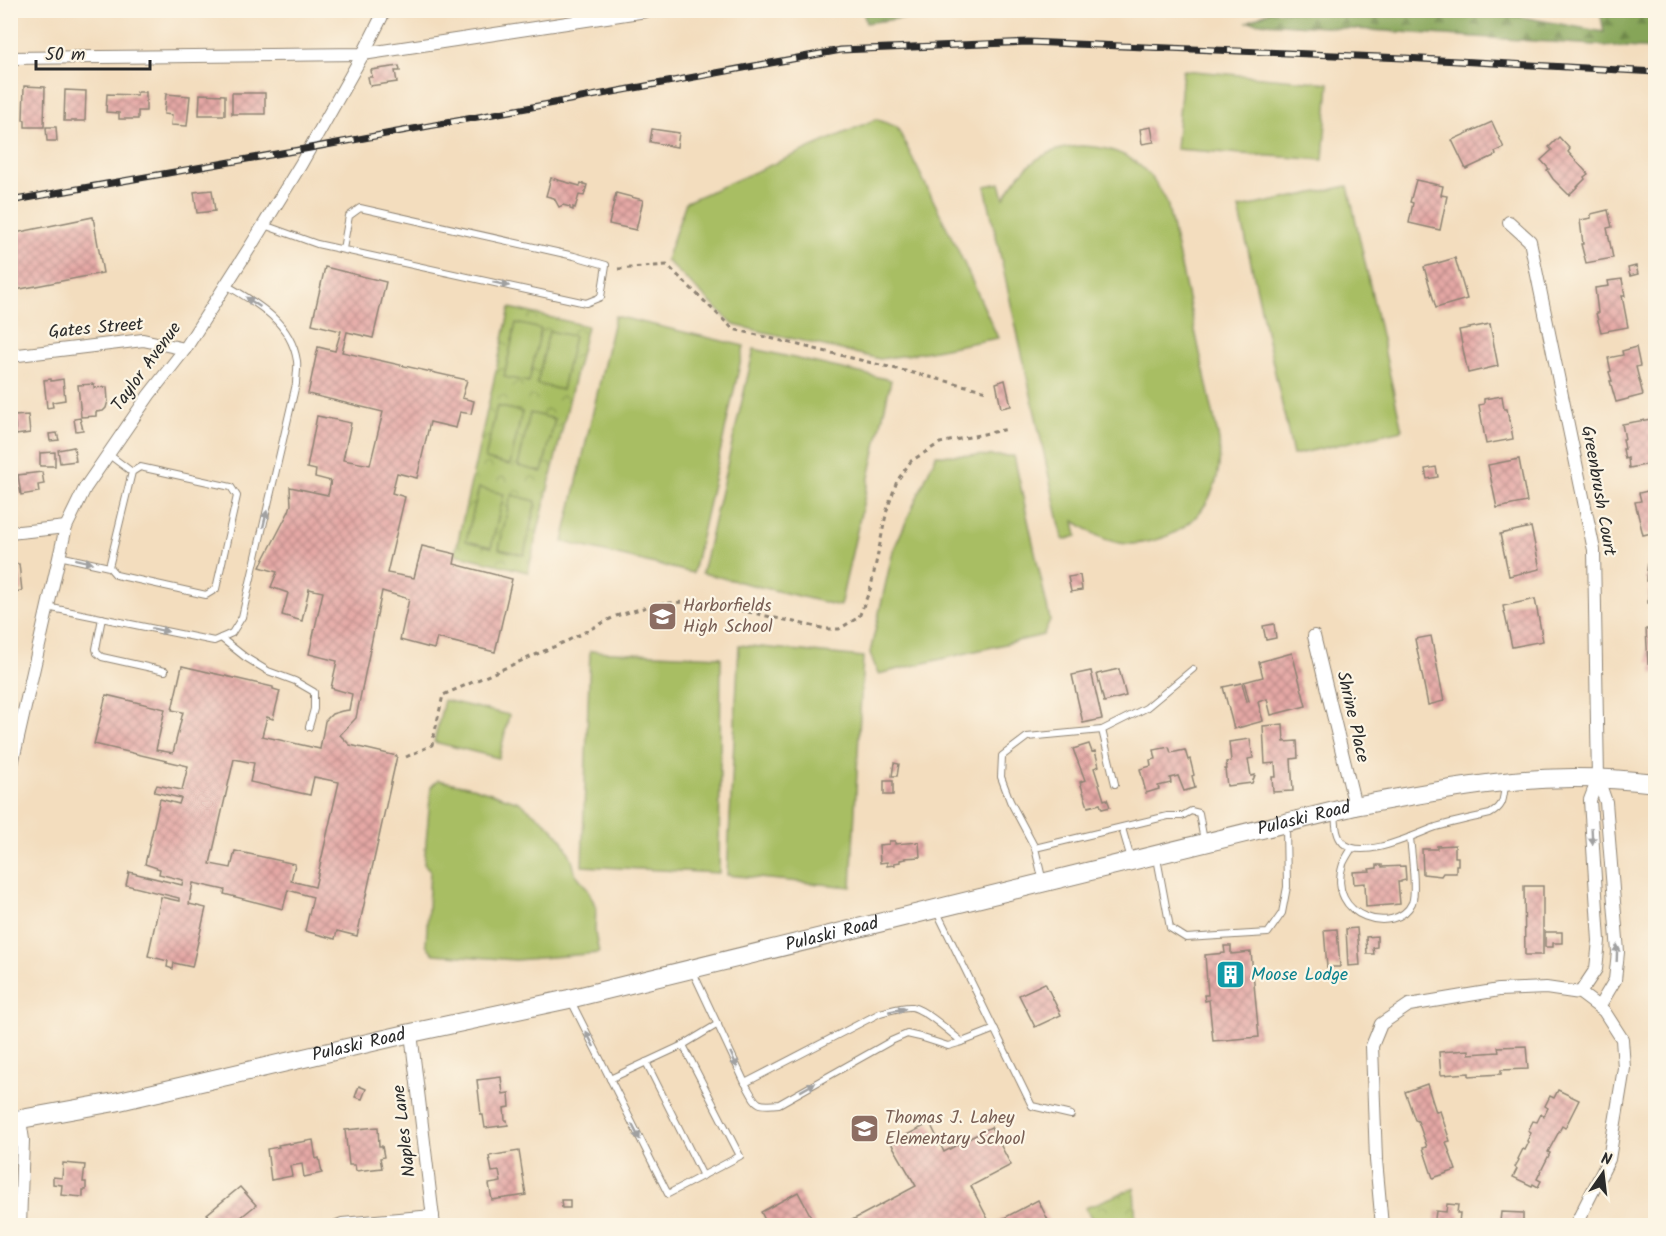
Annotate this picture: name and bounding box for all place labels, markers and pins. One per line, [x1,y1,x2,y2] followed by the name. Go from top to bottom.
[683,592,773,642] place label: Harborfields High School
[646,600,678,632] school or university icon: Harborfields High School
[1214,959,1246,991] building icon: Moose Lodge
[1251,961,1348,990] place label: Moose Lodge
[885,1104,1026,1154] place label: Thomas J. Lahey Elementary School
[848,1112,880,1144] school or university icon: Thomas J. Lahey Elementary School

